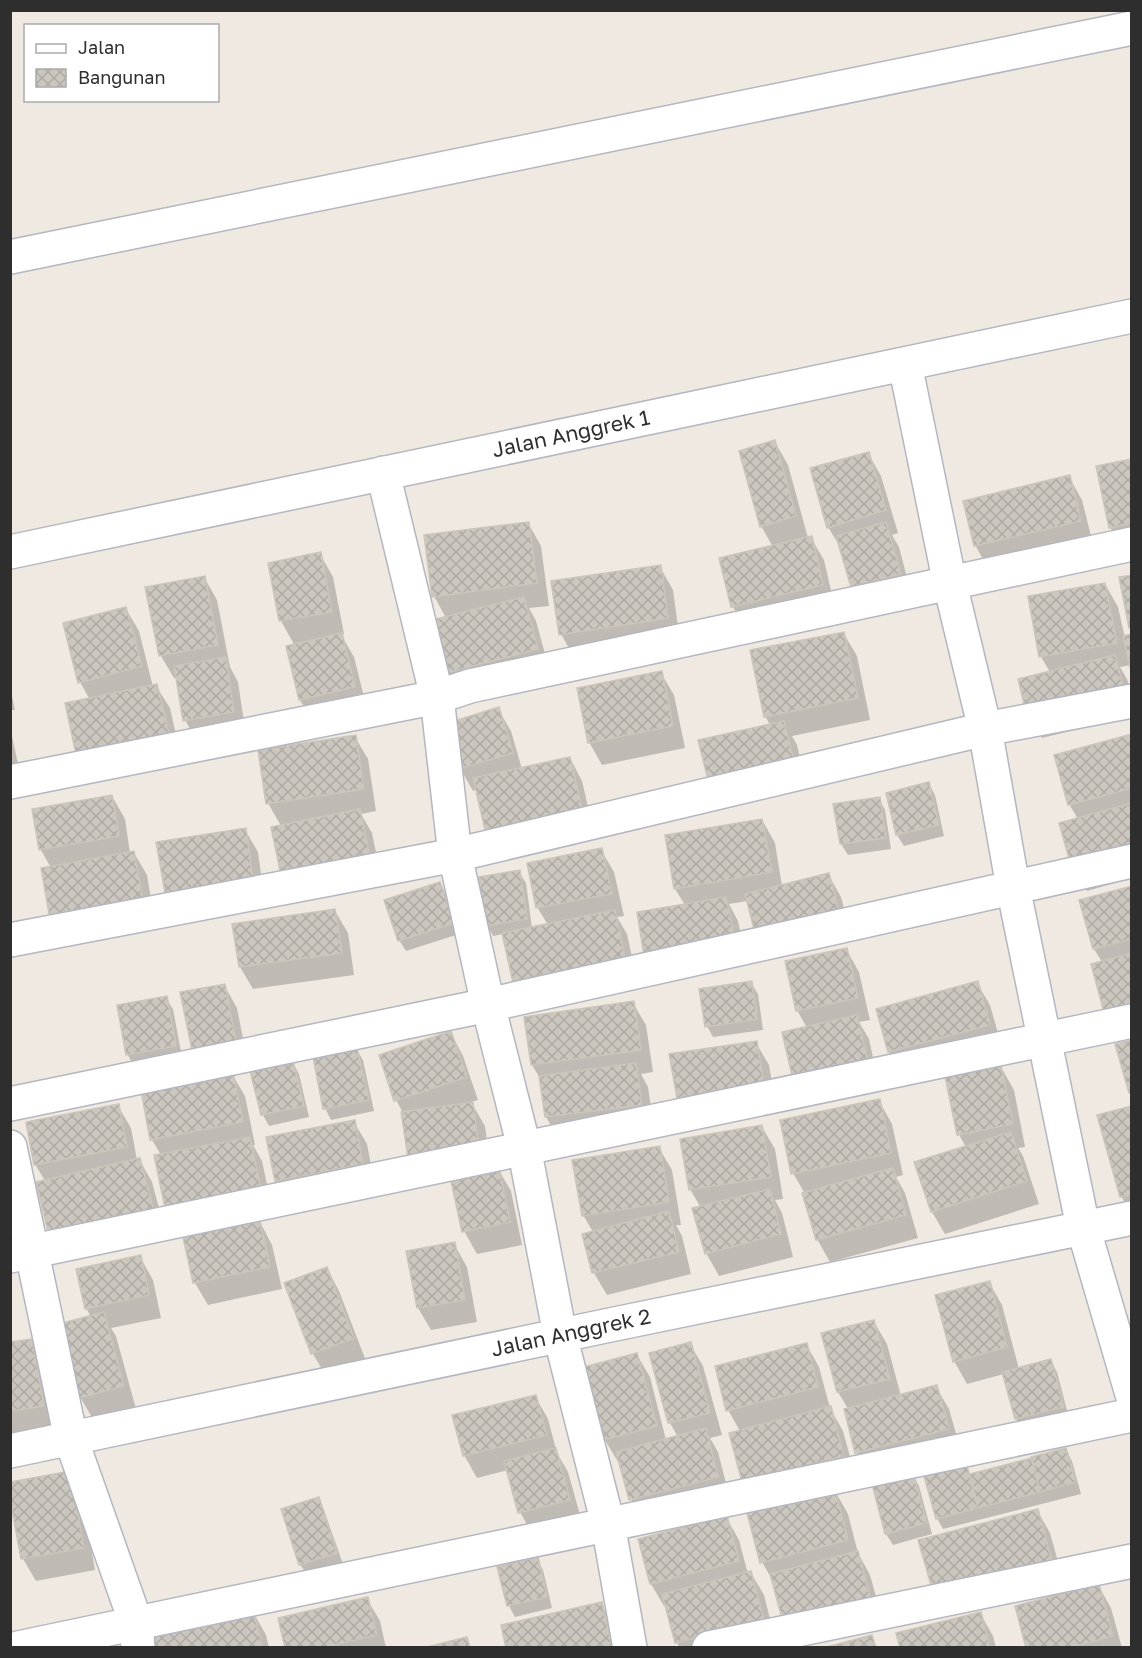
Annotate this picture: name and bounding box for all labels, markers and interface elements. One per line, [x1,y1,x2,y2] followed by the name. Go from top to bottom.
[24,24,219,102] legend
[78,36,125,58] text: Jalan
[78,66,166,88] text: Bangunan
[490,404,652,462] street label: Jalan Anggrek 1
[489,1302,653,1362] street label: Jalan Anggrek 2

